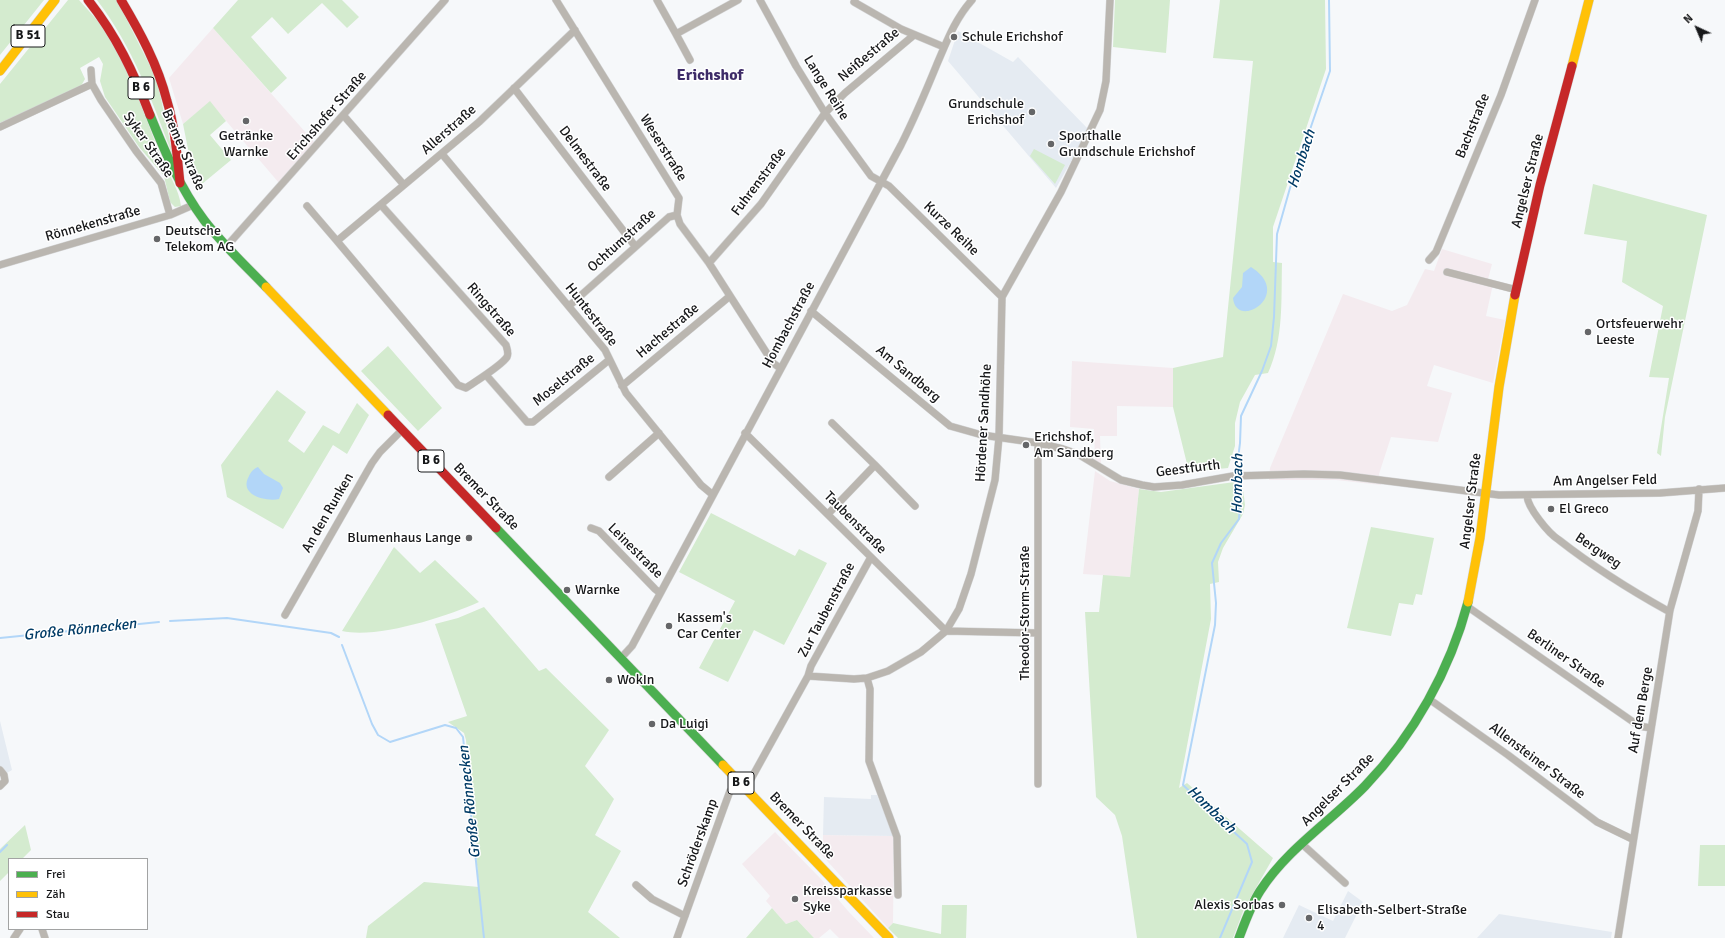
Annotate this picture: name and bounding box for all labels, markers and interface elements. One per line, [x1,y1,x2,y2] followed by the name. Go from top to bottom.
[1677,8,1717,48] north arrow
[1681,12,1696,26] text: N
[835,24,903,86] street label: Neißestraße
[11,25,45,47] road number: B 51
[962,29,1063,45] place label: Schule Erichshof
[949,32,959,42] marker: Schule Erichshof
[800,53,852,123] street label: Lange Reihe
[677,66,743,86] district label: Erichshof
[284,68,370,164] street label: Erichshofer Straße
[128,77,154,99] road number: B 6
[1452,91,1494,161] street label: Bachstraße
[948,96,1024,128] place label: Grundschule Erichshof
[418,102,480,158] street label: Allerstraße
[158,107,208,193] street label: Bremer Straße
[1027,107,1037,117] marker: Grundschule Erichshof
[119,109,177,181] street label: Syker Straße
[636,111,690,185] street label: Weserstraße
[241,116,251,126] marker: Getränke Warnke
[555,123,615,195] street label: Delmestraße
[1284,127,1320,191] water label: Hombach
[219,128,273,160] place label: Getränke Warnke
[1059,128,1195,160] place label: Sporthalle Grundschule Erichshof
[1508,132,1548,230] street label: Angelser Straße
[1046,139,1056,149] marker: Sporthalle Grundschule Erichshof
[728,145,790,219] street label: Fuhrenstraße
[920,198,982,260] street label: Kurze Reihe
[44,202,142,246] street label: Rönnekenstraße
[584,206,660,276] street label: Ochtumstraße
[165,223,234,256] place label: Deutsche Telekom AG
[152,234,162,244] marker: Deutsche Telekom AG
[759,279,819,371] street label: Hombachstraße
[463,280,519,340] street label: Ringstraße
[561,280,621,350] street label: Huntestraße
[633,300,703,362] street label: Hachestraße
[1596,316,1683,348] place label: Ortsfeuerwehr Leeste
[1583,327,1593,337] marker: Ortsfeuerwehr Leeste
[872,342,944,406] street label: Am Sandberg
[530,350,598,410] street label: Moselstraße
[973,363,995,483] street label: Hördener Sandhöhe
[1034,429,1114,462] place label: Erichshof, Am Sandberg
[1021,440,1031,450] marker: Erichshof, Am Sandberg
[418,450,444,472] road number: B 6
[1457,452,1485,550] street label: Angelser Straße
[1228,454,1248,514] water label: Hombach
[1155,457,1221,481] street label: Geestfurth
[450,460,522,534] street label: Bremer Straße
[298,470,358,556] street label: An den Runken
[1553,472,1657,490] street label: Am Angelser Feld
[820,488,890,558] street label: Taubenstraße
[1559,501,1609,517] place label: El Greco
[1546,504,1556,514] marker: El Greco
[604,520,666,582] street label: Leinestraße
[1572,529,1624,573] street label: Bergweg
[347,530,461,546] place label: Blumenhaus Lange
[464,533,474,543] marker: Blumenhaus Lange
[1017,545,1033,681] street label: Theodor-Storm-Straße
[795,560,859,660] street label: Zur Taubenstraße
[575,582,620,598] place label: Warnke
[562,585,572,595] marker: Warnke
[677,610,741,642] place label: Kassem's Car Center
[23,615,137,645] water label: Große Rönnecken
[664,621,674,631] marker: Kassem's Car Center
[1524,626,1608,692] street label: Berliner Straße
[1625,666,1657,754] street label: Auf dem Berge
[617,672,654,688] place label: WokIn
[604,675,614,685] marker: WokIn
[660,716,709,732] place label: Da Luigi
[647,719,657,729] marker: Da Luigi
[1486,719,1588,803] street label: Allensteiner Straße
[455,745,485,859] water label: Große Rönnecken
[1298,750,1378,830] street label: Angelser Straße
[728,772,754,794] road number: B 6
[1183,782,1239,838] water label: Hombach
[766,789,838,863] street label: Bremer Straße
[674,797,722,889] street label: Schröderskamp
[8,858,148,930] legend
[46,867,65,882] text: Frei
[803,883,892,916] place label: Kreissparkasse Syke
[46,887,65,902] text: Zäh
[790,894,800,904] marker: Kreissparkasse Syke
[1194,897,1274,913] place label: Alexis Sorbas
[1277,900,1287,910] marker: Alexis Sorbas
[1317,902,1467,934] place label: Elisabeth-Selbert-Straße 4
[46,907,70,922] text: Stau
[1304,913,1314,923] marker: Elisabeth-Selbert-Straße 4

